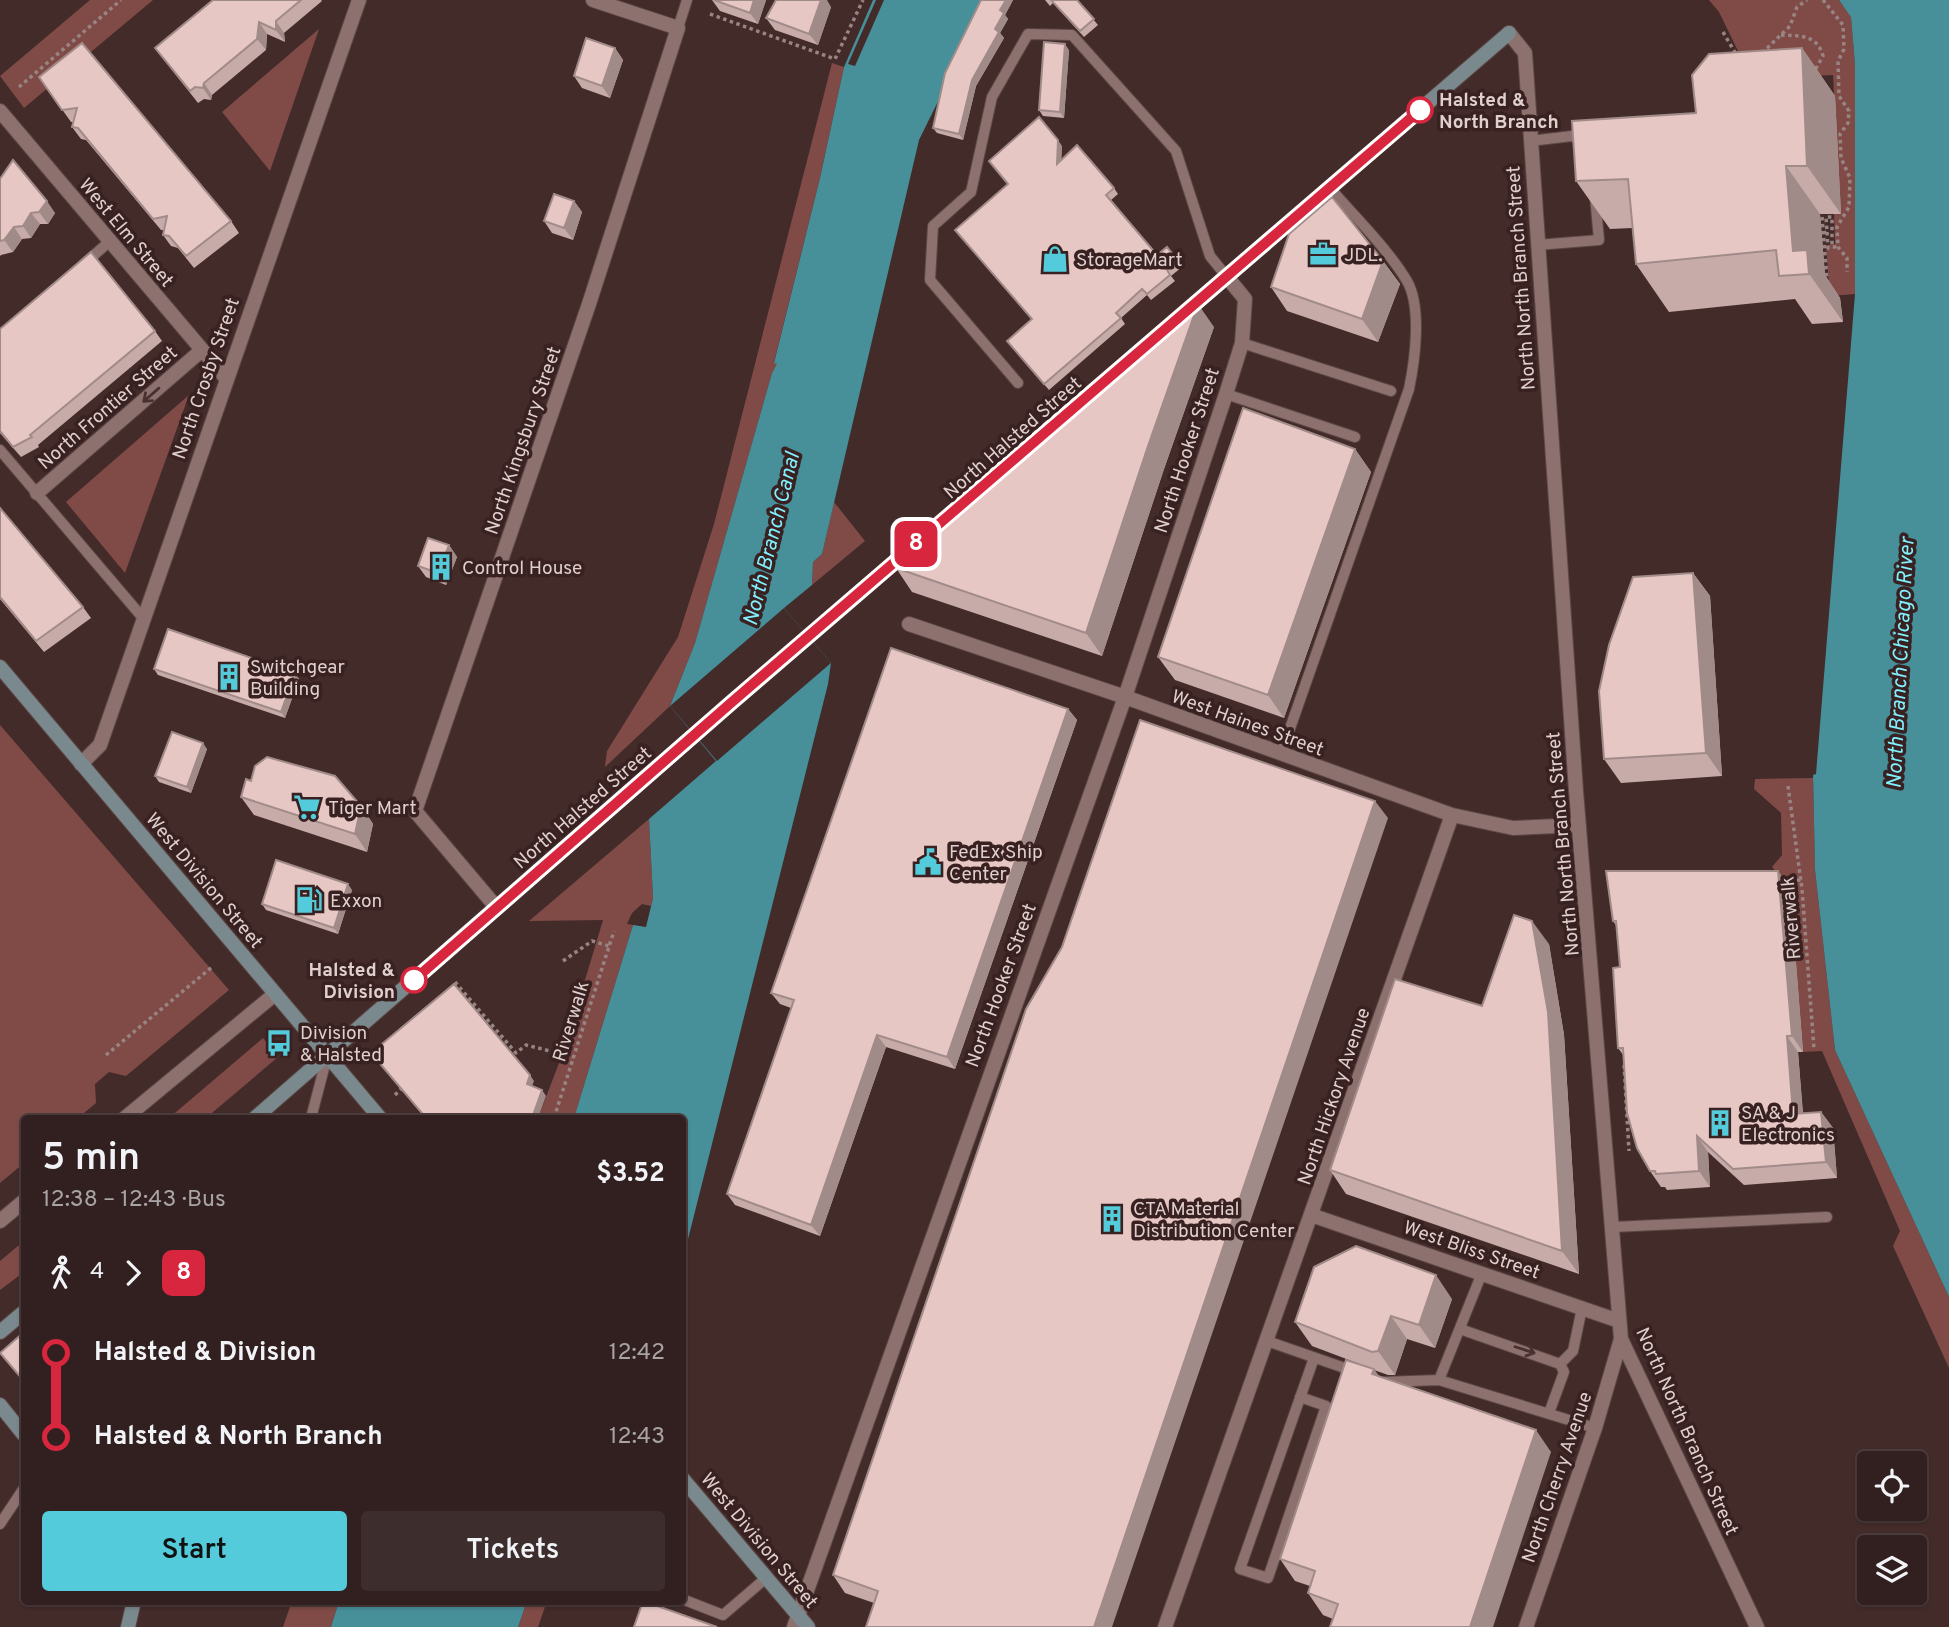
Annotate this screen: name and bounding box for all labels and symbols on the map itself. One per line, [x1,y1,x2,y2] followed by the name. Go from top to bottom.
[1439,89,1559,135] place label: Halsted & North Branch
[1407,97,1433,123] marker: Halsted & North Branch
[1502,165,1542,391] street label: North North Branch Street
[73,174,178,293] street label: West Elm Street
[1308,239,1338,269] office icon: JDL.
[1040,244,1070,274] shop icon: StorageMart
[1344,244,1382,268] place label: JDL.
[1076,249,1183,273] place label: StorageMart
[168,295,246,463] street label: North Crosby Street
[34,341,183,476] street label: North Frontier Street
[480,343,567,538] street label: North Kingsbury Street
[1150,365,1226,536] street label: North Hooker Street
[939,372,1087,505] street label: North Halsted Street
[143,387,161,403] one-way arrow
[738,448,807,629] water label: North Branch Canal
[893,521,939,567] line badge: 8
[1881,535,1922,789] water label: North Branch Chicago River
[426,552,456,582] building icon: Control House
[462,557,582,581] place label: Control House
[250,656,346,702] place label: Switchgear Building
[214,662,244,692] building icon: Switchgear Building
[1168,685,1327,763] street label: West Haines Street
[1542,731,1586,957] street label: North North Branch Street
[509,742,657,875] street label: North Halsted Street
[292,792,322,822] supermarket icon: Tiger Mart
[328,797,417,821] place label: Tiger Mart
[140,808,267,954] street label: West Division Street
[949,841,1043,887] place label: FedEx Ship Center
[913,847,943,877] public building icon: FedEx Ship Center
[1776,875,1808,960] street label: Riverwalk
[294,885,324,915] fuel station icon: Exxon
[330,890,382,914] place label: Exxon
[961,900,1043,1071] street label: North Hooker Street
[309,959,395,1005] place label: Halsted & Division
[401,967,427,993] marker: Halsted & Division
[548,978,596,1065] street label: Riverwalk
[1293,1005,1377,1189] street label: North Hickory Avenue
[300,1022,382,1068] place label: Division & Halsted
[264,1028,294,1058] bus stop icon: Division & Halsted
[1741,1102,1835,1148] place label: SA & J Electronics
[1705,1108,1735,1138] building icon: SA & J Electronics
[1133,1198,1295,1244] place label: CTA Material Distribution Center
[1097,1204,1127,1234] building icon: CTA Material Distribution Center
[1400,1216,1543,1285] street label: West Bliss Street
[1629,1324,1743,1539] street label: North North Branch Street
[1514,1344,1536,1357] one-way arrow
[1517,1389,1598,1566] street label: North Cherry Avenue
[695,1468,822,1614] street label: West Division Street

